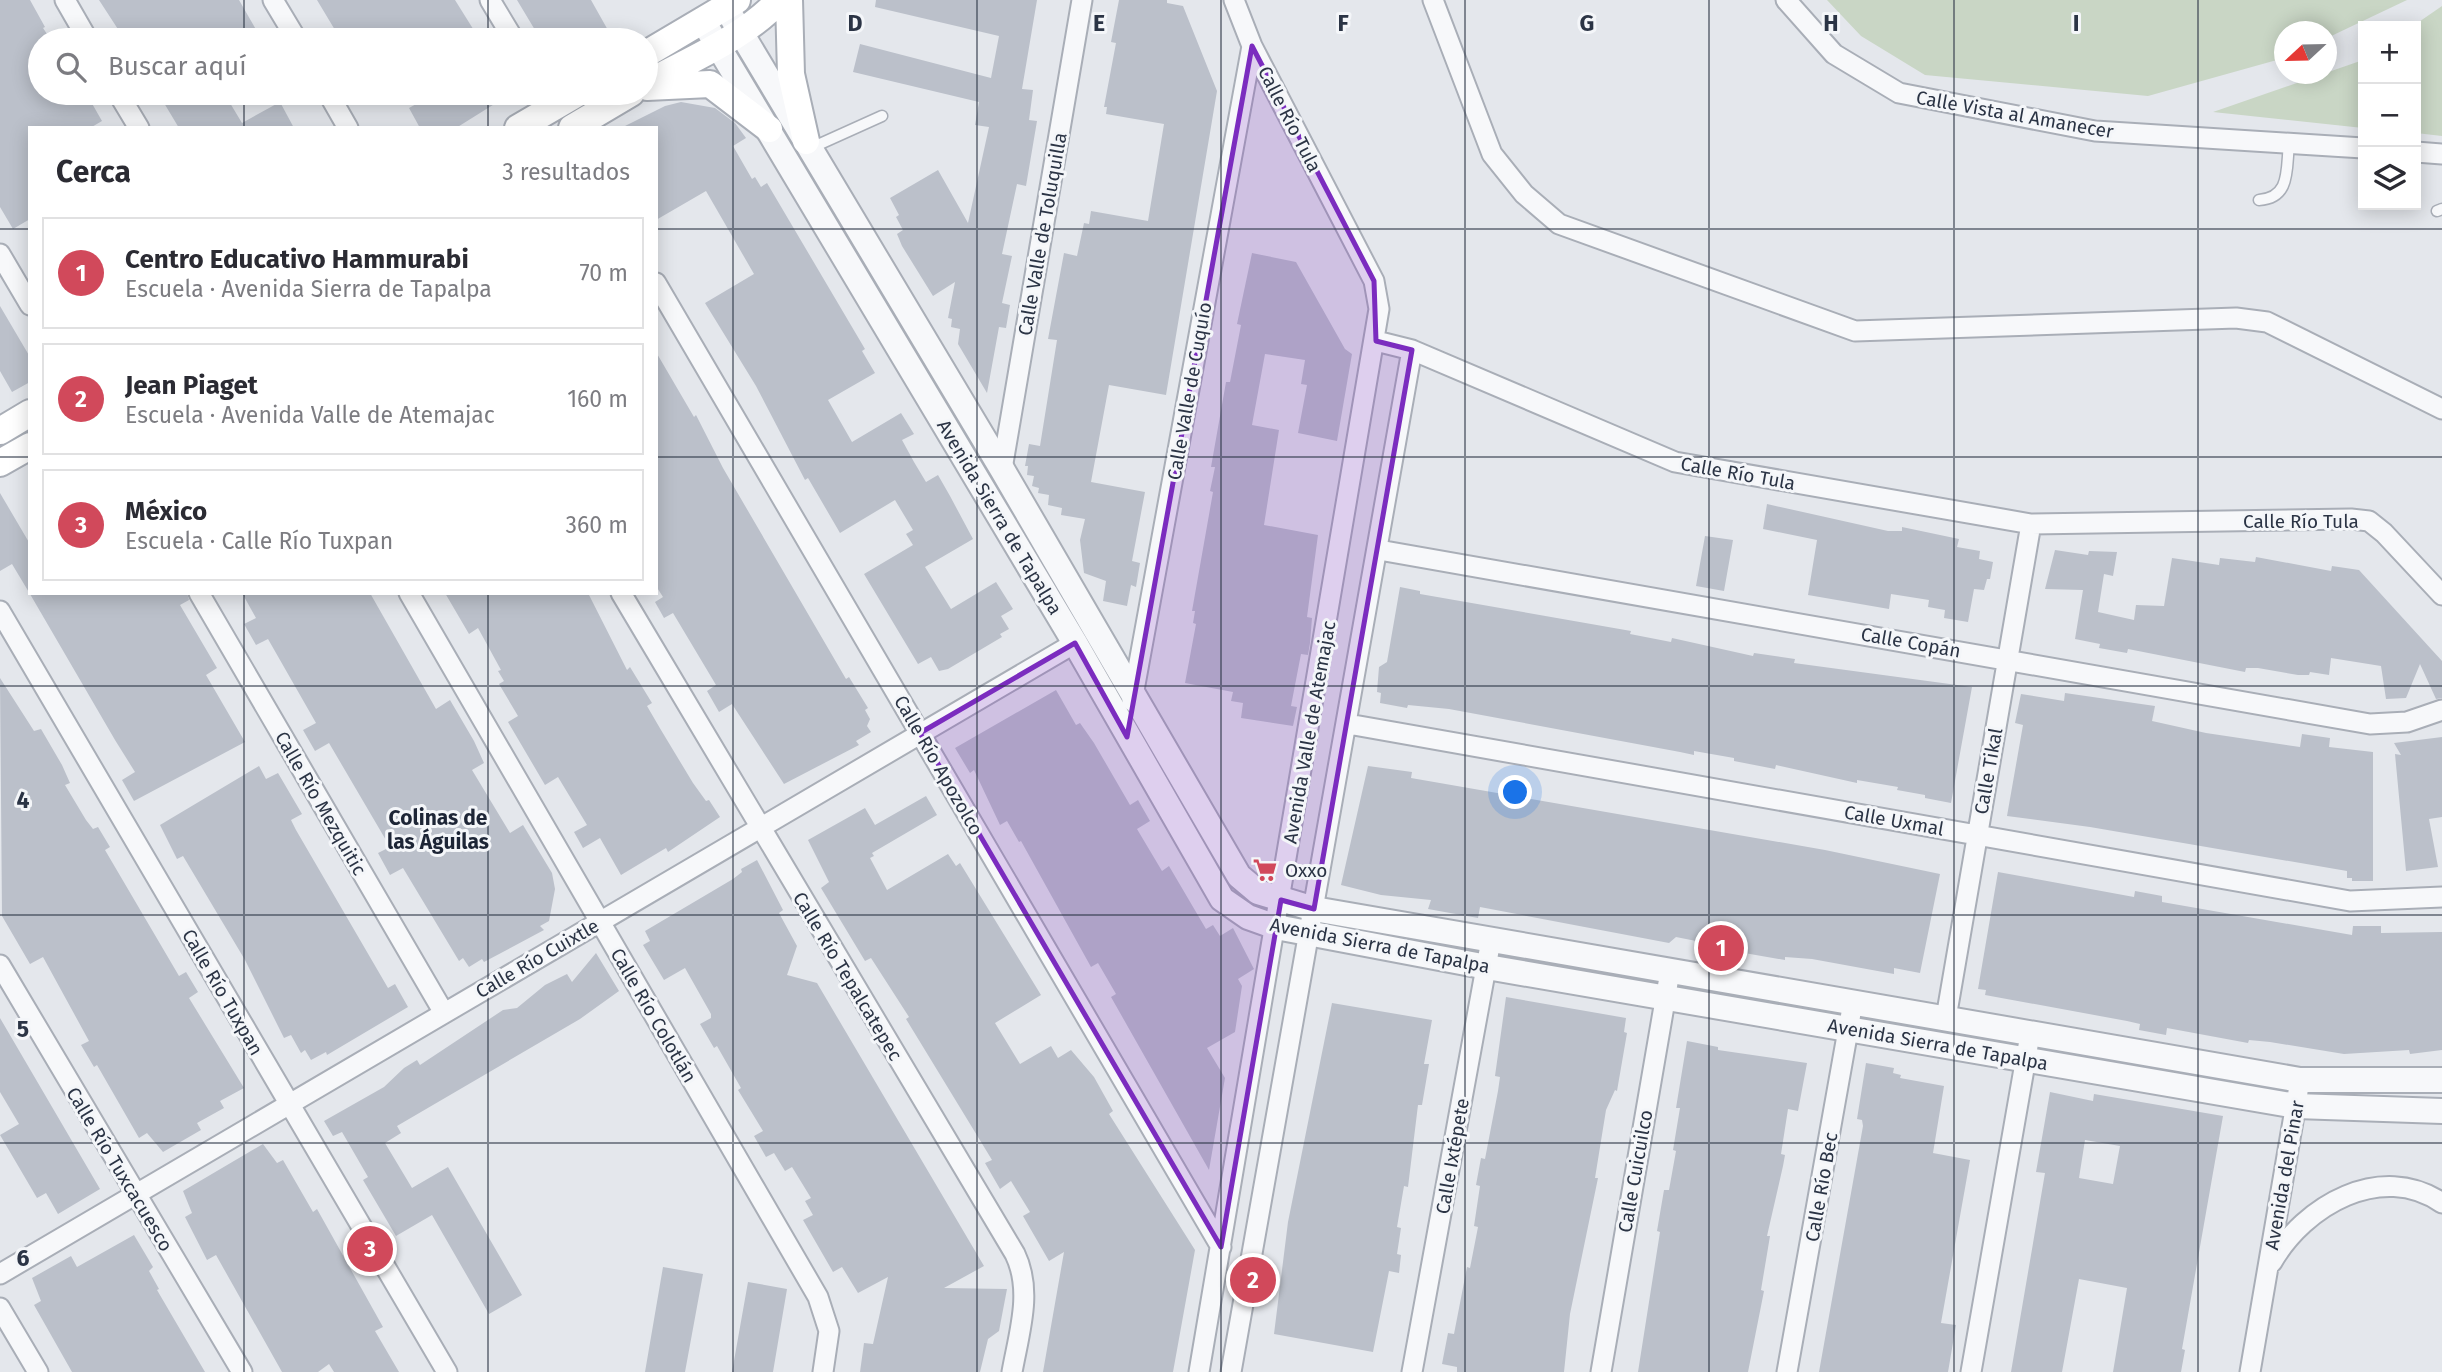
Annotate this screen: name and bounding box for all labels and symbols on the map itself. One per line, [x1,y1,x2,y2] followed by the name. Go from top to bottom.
[848,9,863,37] text: D
[1093,9,1105,37] text: E
[1337,9,1349,37] text: F
[1580,9,1594,37] text: G
[1823,9,1839,37] text: H
[2073,9,2079,37] text: I
[2274,21,2337,84] north arrow
[1253,62,1326,176] street label: Calle Río Tula
[1914,86,2116,143] street label: Calle Vista al Amanecer
[1013,131,1072,337] street label: Calle Valle de Toluquilla
[1163,300,1216,482] street label: Calle Valle de Cuquío
[932,416,1067,619] street label: Avenida Sierra de Tapalpa
[1679,452,1797,495] street label: Calle Río Tula
[2243,510,2359,533] street label: Calle Río Tula
[1279,619,1340,845] street label: Avenida Valle de Atemajac
[1859,622,1963,663] street label: Calle Copán
[889,691,988,839] street label: Calle Río Apozolco
[1970,726,2007,816] street label: Calle Tikal
[270,727,371,879] street label: Calle Río Mezquitic
[1498,775,1532,809] your location
[17,786,30,814] text: 4
[1842,800,1946,841] street label: Calle Uxmal
[387,805,489,855] district label: Colinas de las Águilas
[1251,856,1279,884] supermarket icon: Oxxo
[1285,859,1327,882] place label: Oxxo
[788,888,907,1065] street label: Calle Río Tepalcatepec
[1268,913,1492,978] street label: Avenida Sierra de Tapalpa
[472,914,603,1003] street label: Calle Río Cuixtle
[1698,922,1744,974] pin: 1
[177,925,268,1059] street label: Calle Río Tuxpan
[606,944,701,1087] street label: Calle Río Colotlán
[1826,1014,2050,1075] street label: Avenida Sierra de Tapalpa
[17,1015,29,1043] text: 5
[61,1083,178,1255] street label: Calle Río Tuxcacuesco
[1431,1096,1474,1216] street label: Calle Ixtépete
[2260,1098,2309,1252] street label: Avenida del Pinar
[1613,1108,1658,1234] street label: Calle Cuicuilco
[1801,1130,1842,1244] street label: Calle Río Bec
[347,1223,393,1275] pin: 3
[17,1244,30,1272] text: 6
[1230,1254,1276,1306] pin: 2

